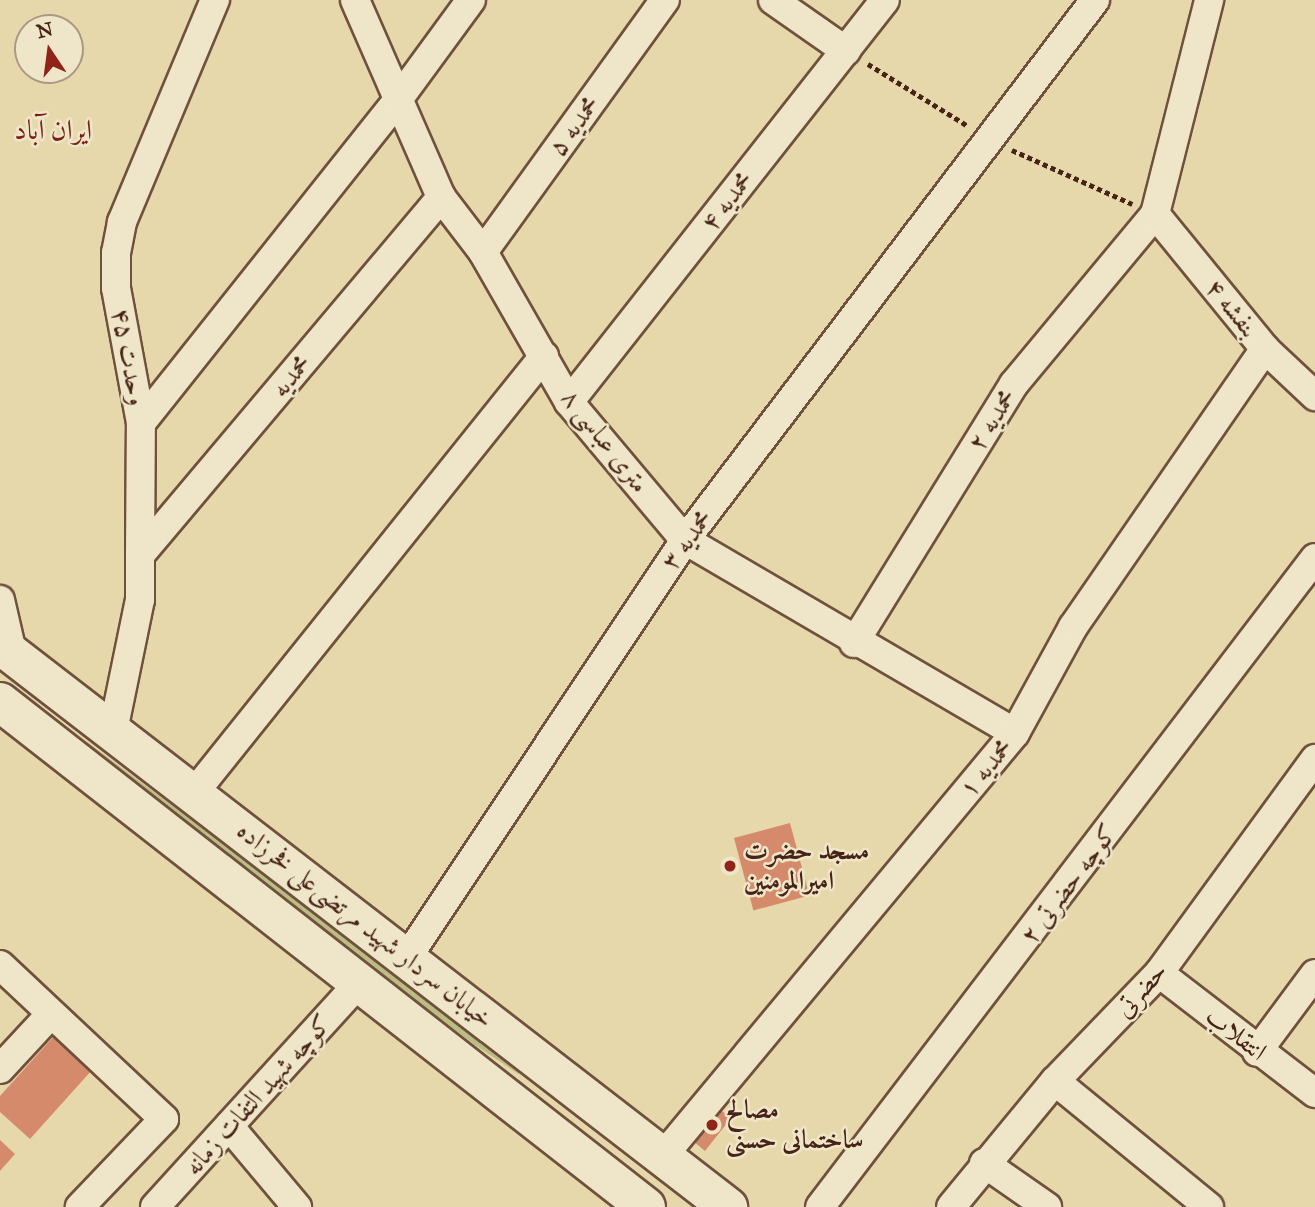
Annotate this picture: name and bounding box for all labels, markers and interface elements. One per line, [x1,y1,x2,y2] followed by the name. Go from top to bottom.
[14,14,84,84] north arrow
[34,17,55,43] text: N
[542,90,606,162] street label: محمدیه ۵
[14,113,92,147] district label: ایران آباد
[694,165,760,237] street label: محمدیه ۴
[1199,273,1265,343] street label: بنفشه ۴
[105,306,153,408] street label: وحدت ۴۵
[264,348,318,404] street label: محمدیه
[555,383,655,499] street label: ۸ متری عباسی
[961,383,1023,457] street label: محمدیه ۲
[655,504,719,576] street label: محمدیه ۳
[953,732,1019,804] street label: محمدیه ۱
[230,815,500,1035] street label: خیابان سردار شهید مرتضی‌علی فخرزاده
[1014,818,1124,950] street label: کوچه حضرتی ۲
[744,835,869,896] place label: مسجد حضرت امیرالمومنین
[722,858,738,874] marker: مسجد حضرت امیرالمومنین
[1108,956,1174,1024] street label: حضرتی
[1199,1000,1273,1068] street label: انتقلاب
[178,1008,338,1182] street label: کوچه شهید التفات زمانه
[726,1094,863,1156] place label: مصالح ساختمانی حسنی
[704,1117,720,1133] marker: مصالح ساختمانی حسنی

